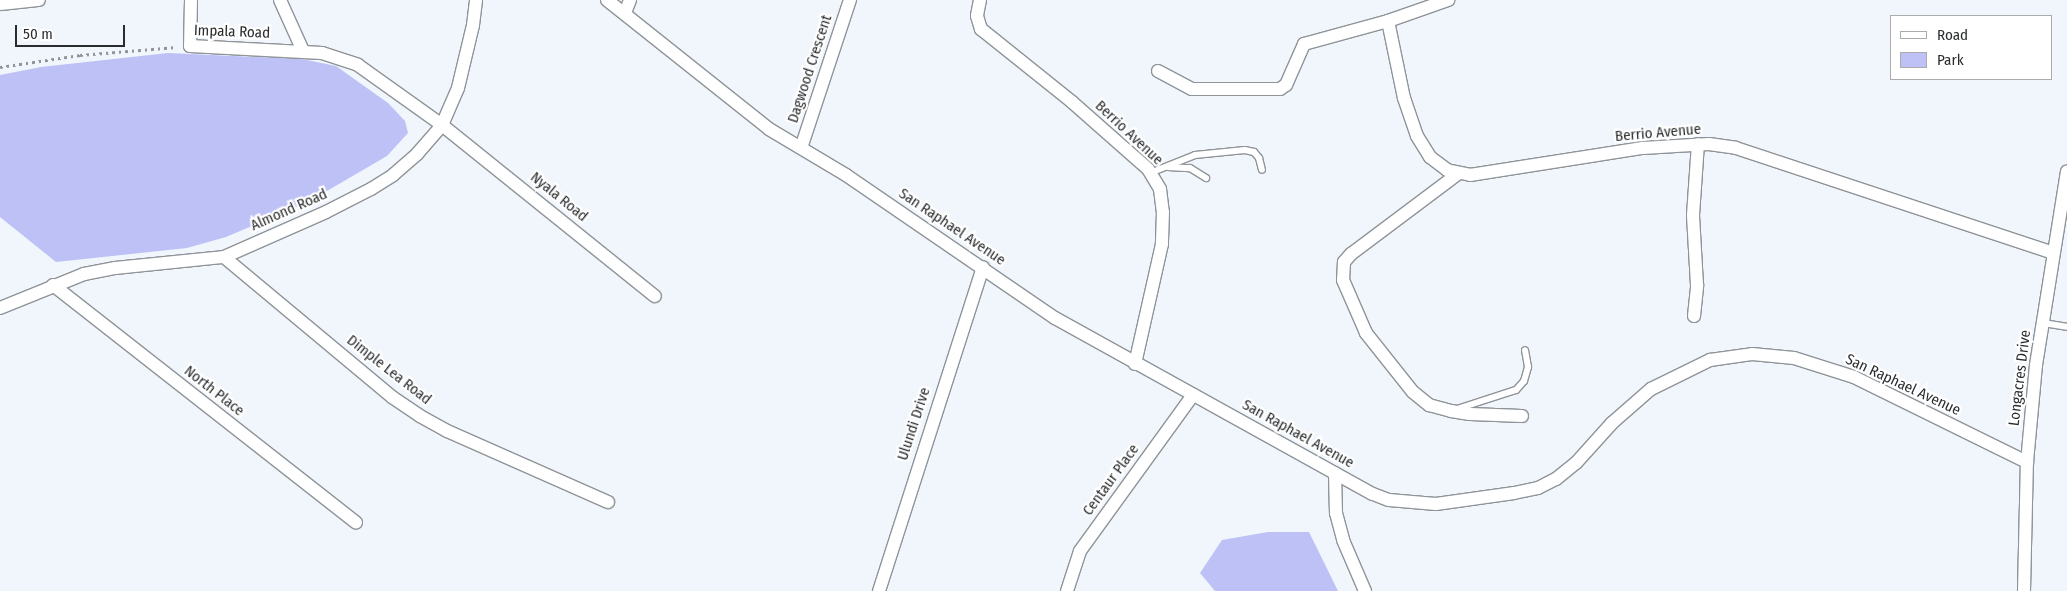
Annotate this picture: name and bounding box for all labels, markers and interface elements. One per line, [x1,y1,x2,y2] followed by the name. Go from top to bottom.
[784,13,836,125] street label: Dagwood Crescent
[18,15,128,47] scale bar
[1890,15,2052,80] legend
[194,22,270,42] street label: Impala Road
[23,25,53,43] text: 50 m
[1937,26,1968,44] text: Road
[1937,51,1964,69] text: Park
[1091,97,1167,169] street label: Berrio Avenue
[1614,120,1702,146] street label: Berrio Avenue
[527,168,591,226] street label: Nyala Road
[248,185,330,235] street label: Almond Road
[895,185,1009,269] street label: San Raphael Avenue
[2005,329,2035,427] street label: Longacres Drive
[343,331,435,409] street label: Dimple Lea Road
[1843,350,1963,420] street label: San Raphael Avenue
[180,362,248,420] street label: North Place
[894,385,934,463] street label: Ulundi Drive
[1239,396,1357,472] street label: San Raphael Avenue
[1079,441,1143,519] street label: Centaur Place

